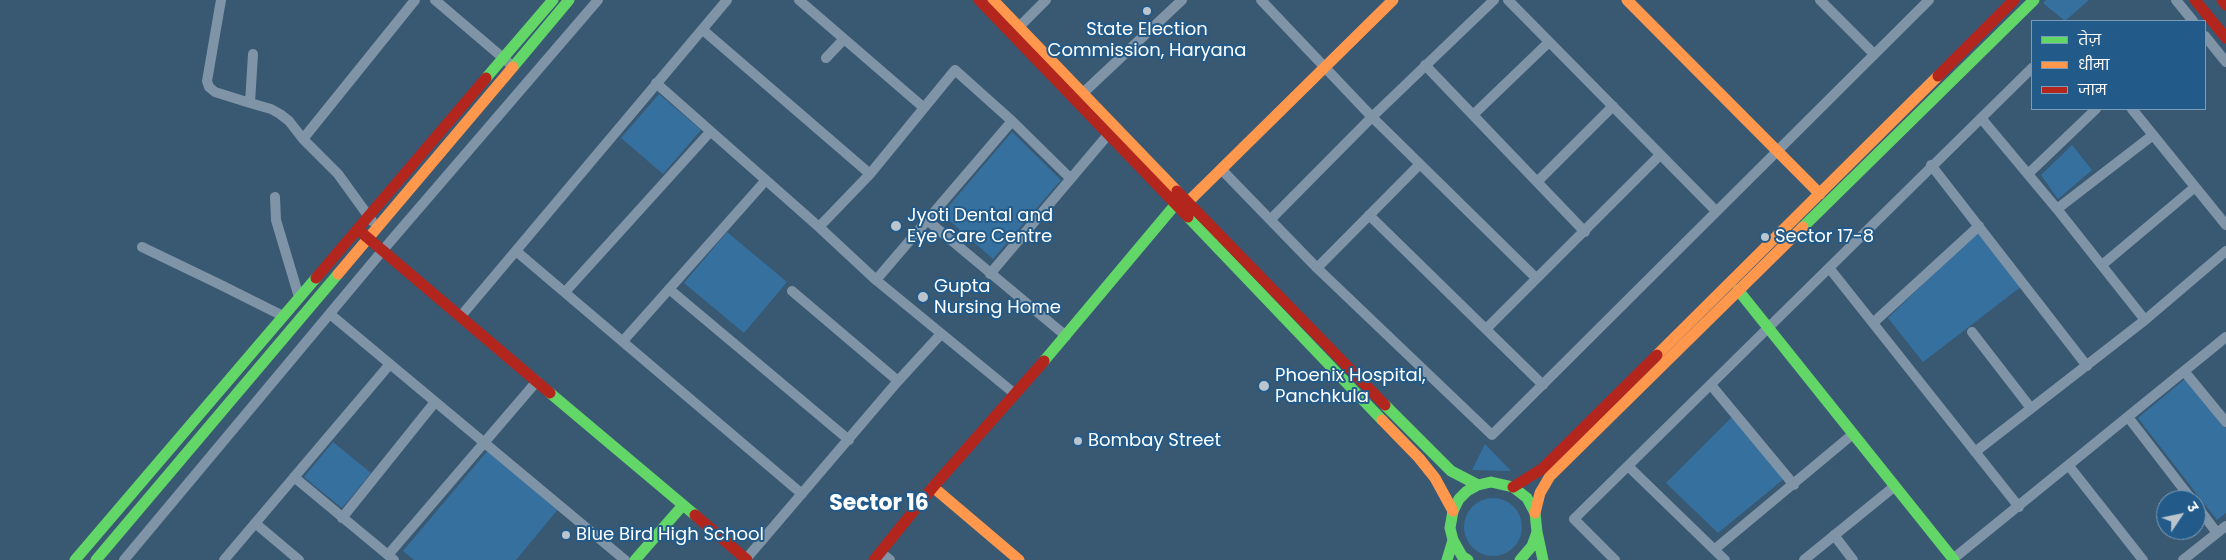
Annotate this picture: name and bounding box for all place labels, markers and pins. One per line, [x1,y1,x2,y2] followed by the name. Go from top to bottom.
[1141,5,1153,17] marker: State Election Commission, Haryana
[1048,19,1246,62] place label: State Election Commission, Haryana
[907,205,1053,248] place label: Jyoti Dental and Eye Care Centre
[889,219,903,233] marker: Jyoti Dental and Eye Care Centre
[1775,226,1874,248] place label: Sector 17-8
[1759,231,1771,243] marker: Sector 17-8
[934,276,1061,318] place label: Gupta Nursing Home
[916,290,930,304] marker: Gupta Nursing Home
[1275,365,1426,408] place label: Phoenix Hospital, Panchkula
[1257,379,1271,393] marker: Phoenix Hospital, Panchkula
[1088,430,1221,452] place label: Bombay Street
[1072,435,1084,447] marker: Bombay Street
[576,524,764,546] place label: Blue Bird High School
[560,529,572,541] marker: Blue Bird High School

